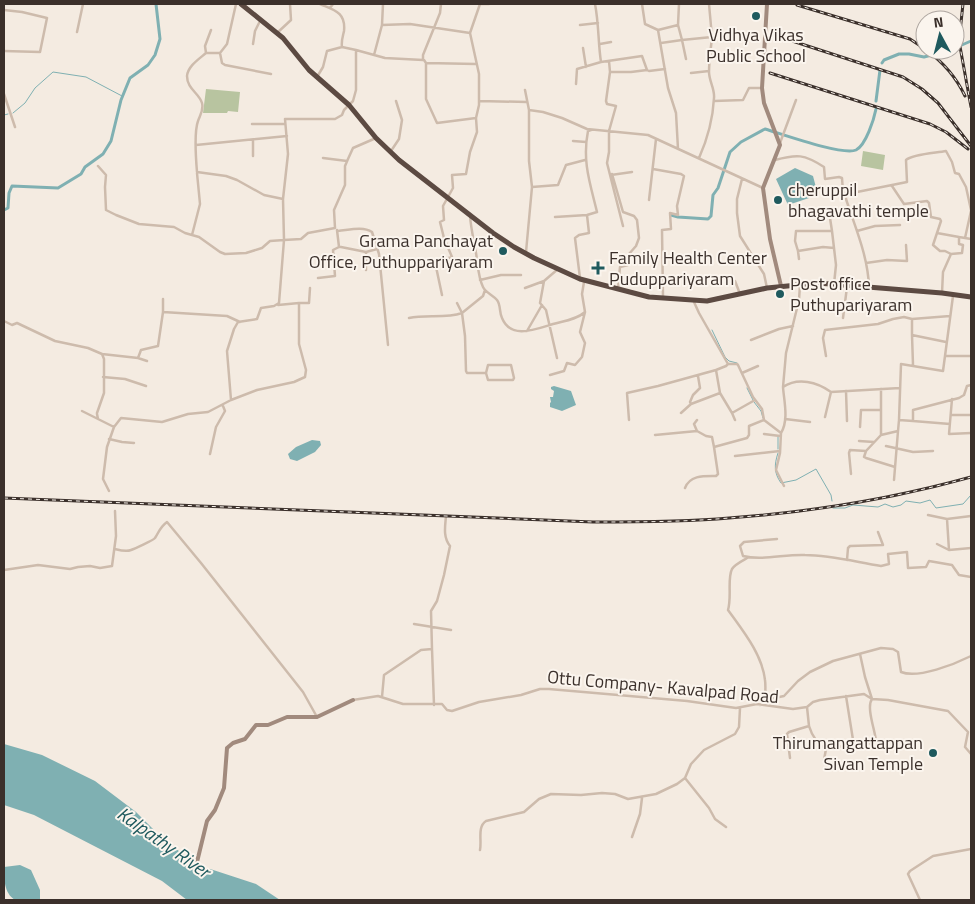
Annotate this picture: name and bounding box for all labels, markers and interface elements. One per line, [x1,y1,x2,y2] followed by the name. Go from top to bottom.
[750,10,762,22] marker: Vidhya Vikas Public School
[915,10,965,60] north arrow
[932,11,944,33] text: N
[706,21,806,69] place label: Vidhya Vikas Public School
[788,176,929,224] place label: cheruppil bhagavathi temple
[772,194,784,206] marker: cheruppil bhagavathi temple
[309,227,494,275] place label: Grama Panchayat Office, Puthuppariyaram
[609,244,767,292] place label: Family Health Center Puduppariyaram
[497,245,509,257] marker: Grama Panchayat Office, Puthuppariyaram
[591,261,605,275] marker: Family Health Center Puduppariyaram
[790,270,912,318] place label: Post office Puthupariyaram
[774,288,786,300] marker: Post office Puthupariyaram
[546,663,780,710] street label: Ottu Company- Kavalpad Road
[773,729,923,777] place label: Thirumangattappan Sivan Temple
[927,747,939,759] marker: Thirumangattappan Sivan Temple
[112,799,219,886] water label: Kalpathy River

